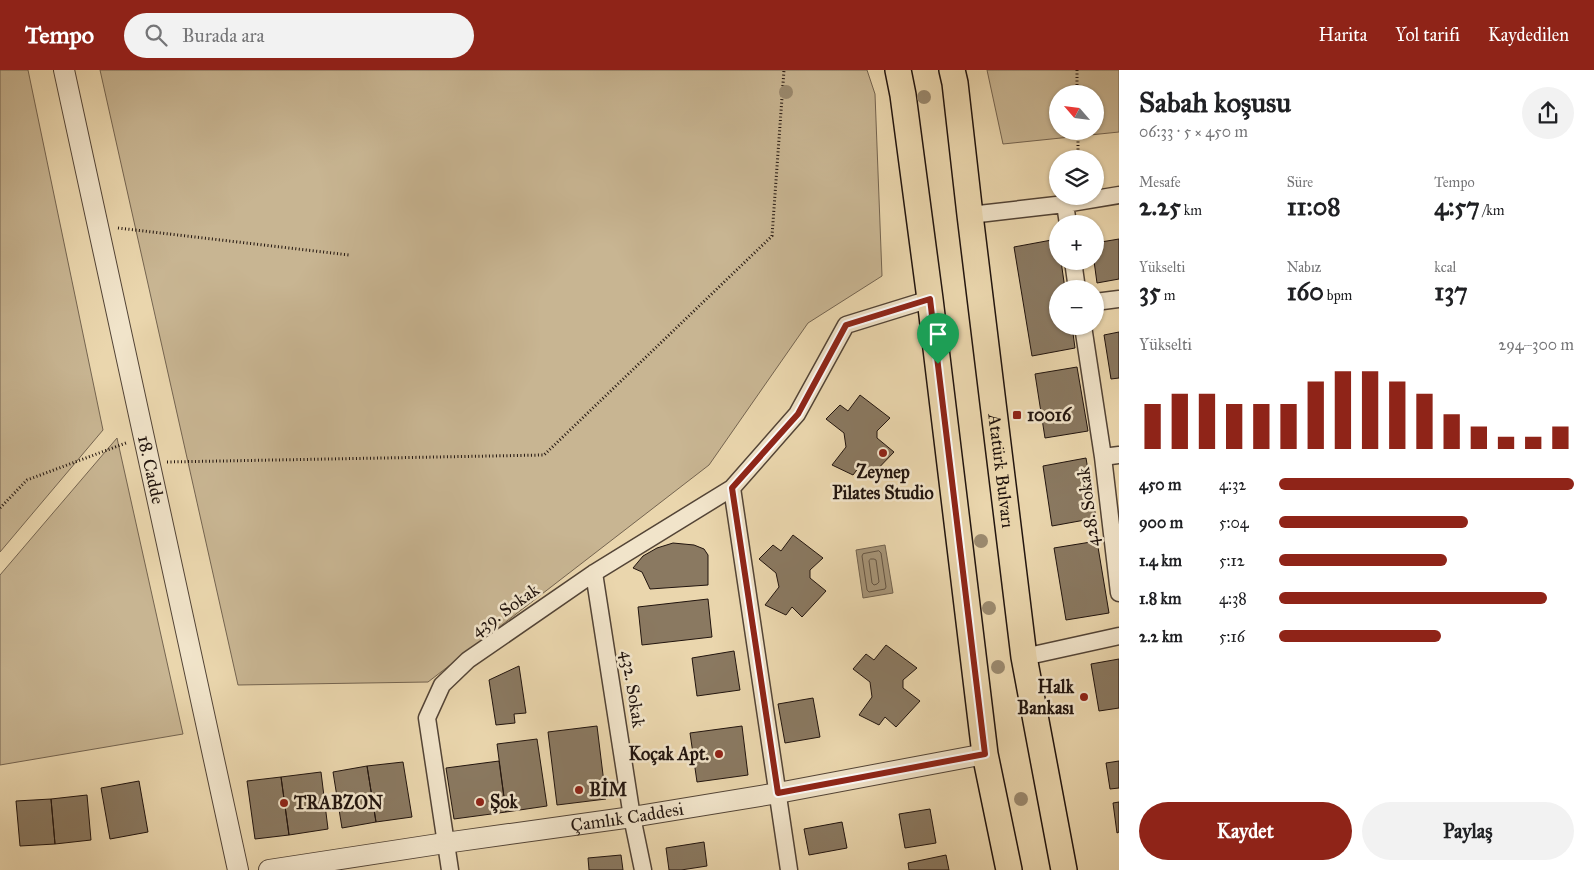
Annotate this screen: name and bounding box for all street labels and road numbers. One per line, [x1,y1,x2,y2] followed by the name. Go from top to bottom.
[983,412,1019,529] street label: Atatürk Bulvarı
[133,433,169,506] street label: 18. Cadde
[1072,465,1104,548] street label: 428. Sokak
[467,578,544,641] street label: 439. Sokak
[616,649,650,730] street label: 432. Sokak
[569,798,685,836] street label: Çamlık Caddesi

